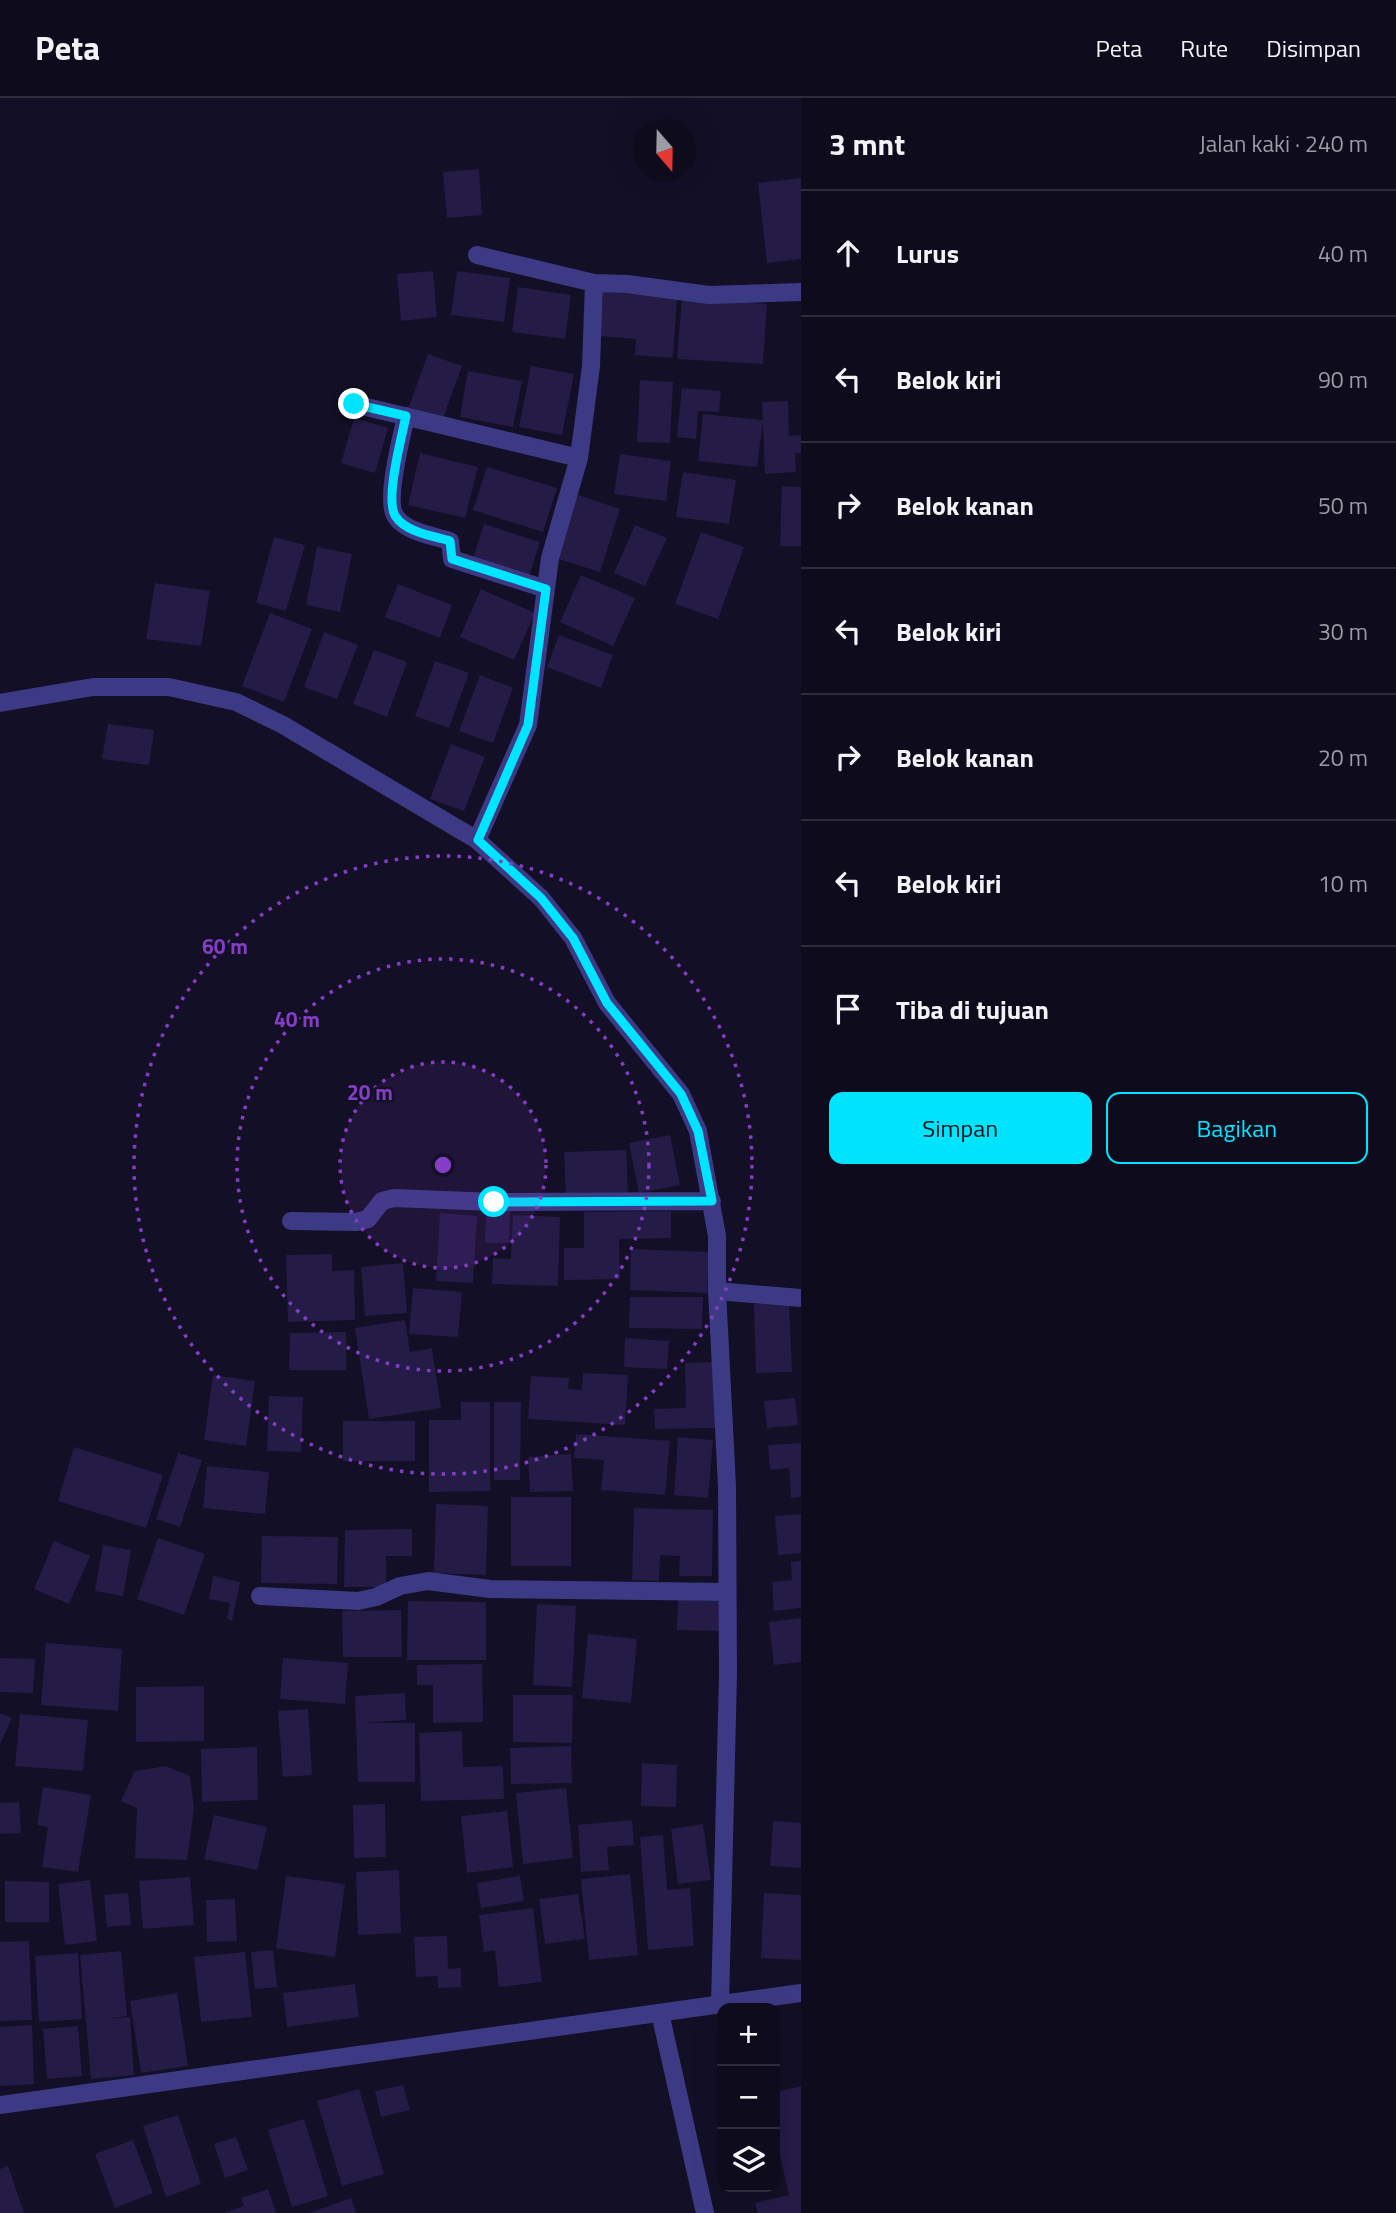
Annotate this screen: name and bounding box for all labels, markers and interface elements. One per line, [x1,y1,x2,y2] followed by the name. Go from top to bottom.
[35,23,100,73] text: Peta
[1096,30,1142,66] text: Peta
[1180,30,1228,66] text: Rute
[1266,30,1361,66] text: Disimpan
[633,119,696,182] north arrow
[829,121,905,167] text: 3 mnt
[1199,126,1368,161] text: Jalan kaki · 240 m
[829,234,867,272] icon: ahead
[896,234,959,273] text: Lurus
[1318,236,1368,271] text: 40 m
[829,360,867,398] icon: left
[896,360,1002,399] text: Belok kiri
[1318,362,1368,397] text: 90 m
[338,388,369,419] route end
[829,486,867,524] icon: right
[896,486,1034,525] text: Belok kanan
[1318,488,1368,523] text: 50 m
[829,612,867,650] icon: left
[896,612,1002,651] text: Belok kiri
[1318,614,1368,649] text: 30 m
[829,738,867,776] icon: right
[896,738,1034,777] text: Belok kanan
[1318,740,1368,775] text: 20 m
[829,864,867,902] icon: left
[896,864,1002,903] text: Belok kiri
[1318,866,1368,901] text: 10 m
[202,930,248,962] text: 60 m
[829,990,867,1028] icon: arrive
[896,990,1049,1029] text: Tiba di tujuan
[274,1003,320,1035] text: 40 m
[347,1076,393,1108] text: 20 m
[829,1092,1092,1164] button: Simpan
[1106,1092,1368,1164] button: Bagikan
[431,1153,455,1177] centre of rings
[478,1186,509,1217] route start
[717,2003,780,2192] map controls
[717,2003,780,2066] button: +
[717,2066,780,2129] button: −
[717,2129,780,2192] button: layers

